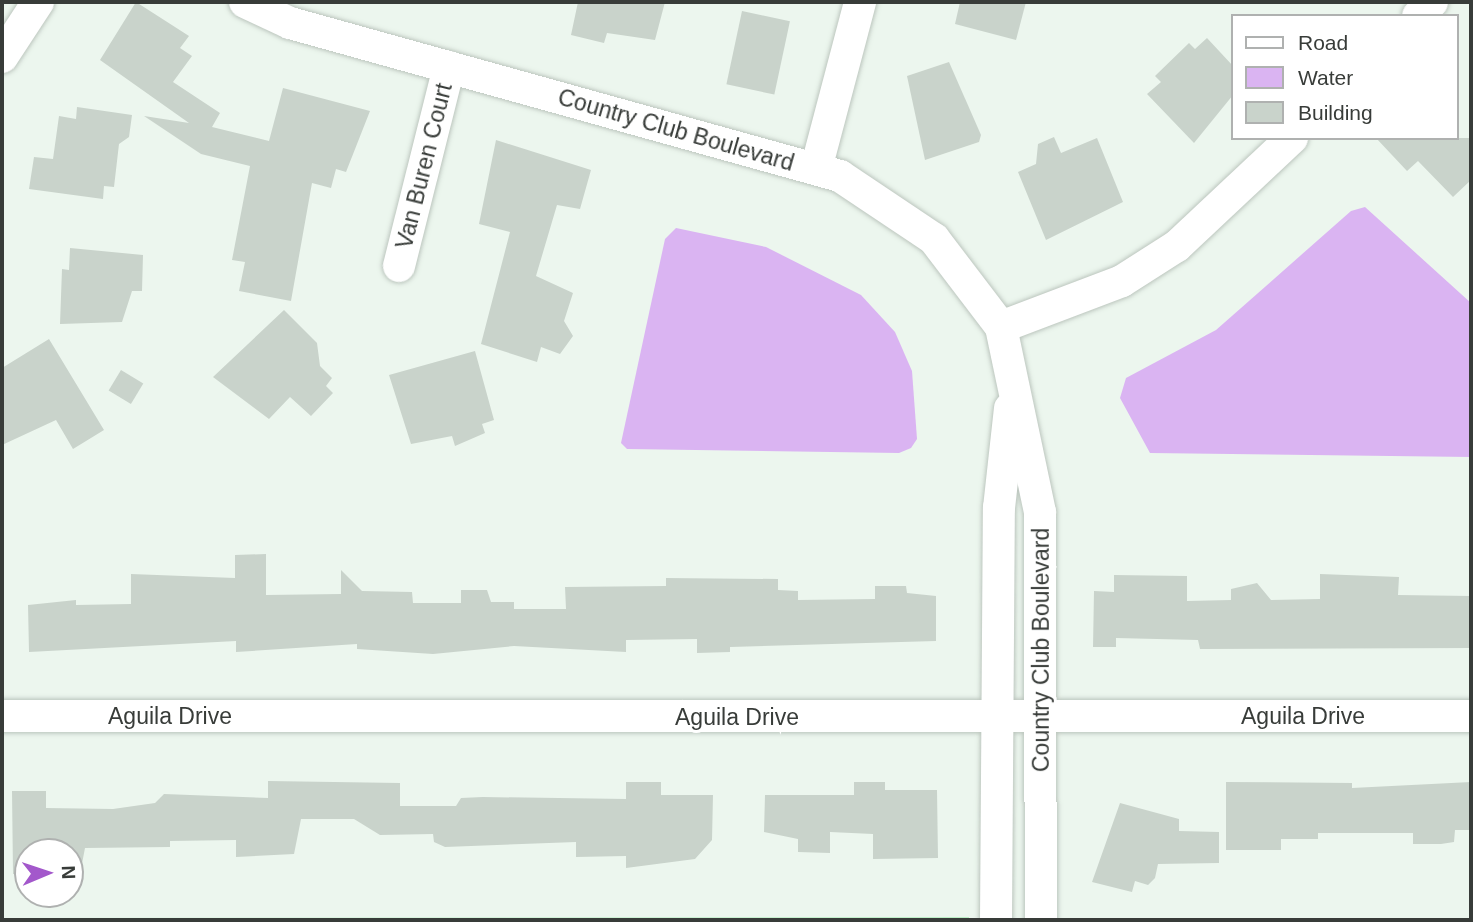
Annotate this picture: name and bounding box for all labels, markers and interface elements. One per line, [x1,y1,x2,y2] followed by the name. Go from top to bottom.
[1232,14,1459,140] legend
[1298,31,1348,54] text: Road
[1298,66,1353,89] text: Water
[390,80,458,252] street label: Van Buren Court
[555,83,797,177] street label: Country Club Boulevard
[1298,101,1373,124] text: Building
[1027,528,1055,772] street label: Country Club Boulevard
[108,702,232,730] street label: Aguila Drive
[1241,702,1365,730] street label: Aguila Drive
[675,703,799,731] street label: Aguila Drive
[14,838,84,908] north arrow
[58,865,79,880] text: N

